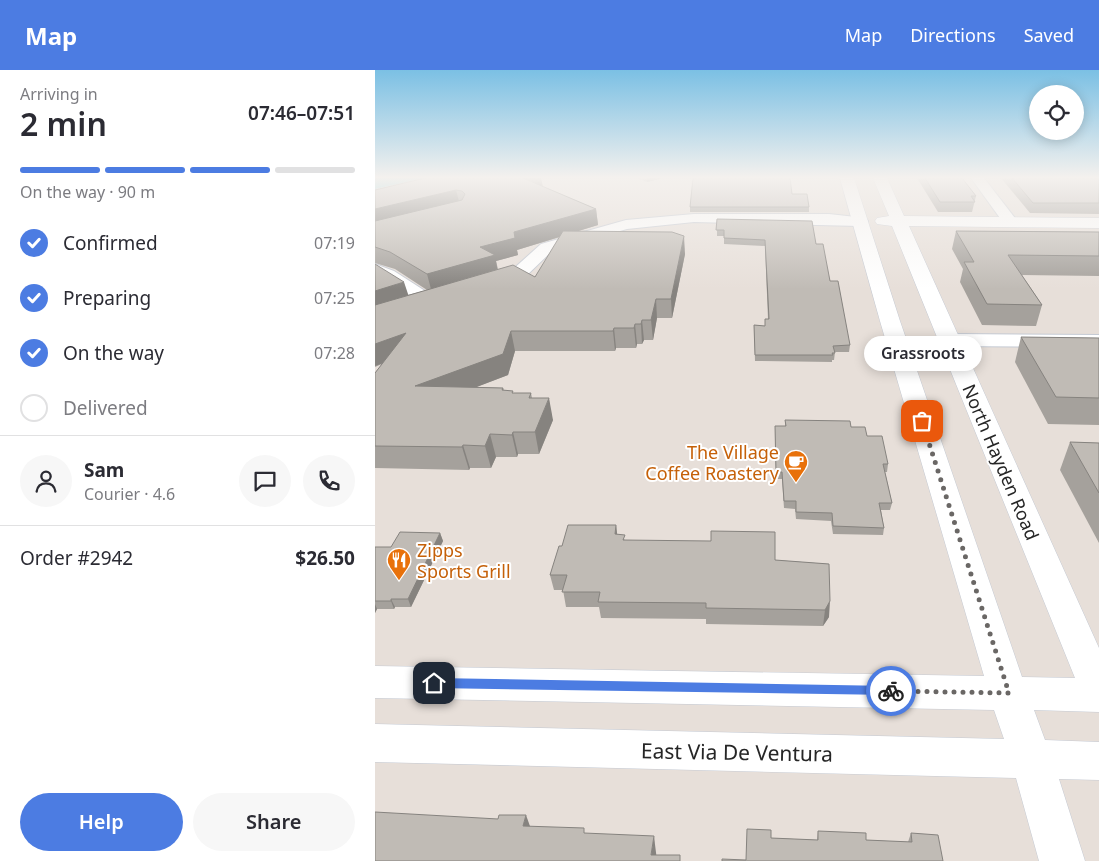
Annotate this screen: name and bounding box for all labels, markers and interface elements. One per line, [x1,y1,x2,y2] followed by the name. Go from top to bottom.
[25,19,77,52] text: Map
[845,23,882,47] text: Map
[910,23,996,47] text: Directions
[1024,23,1074,47] text: Saved
[20,83,98,105] text: Arriving in
[1029,85,1084,140] map controls
[1029,85,1084,140] button: locate
[248,100,355,126] text: 07:46–07:51
[20,102,107,145] text: 2 min
[20,181,155,203] text: On the way · 90 m
[20,229,48,257] icon: check
[63,230,158,256] text: Confirmed
[314,232,355,254] text: 07:19
[20,284,48,312] icon: check
[63,285,151,311] text: Preparing
[314,287,355,309] text: 07:25
[863,336,981,371] callout: Grassroots
[20,339,48,367] icon: check
[63,340,164,366] text: On the way
[314,342,355,364] text: 07:28
[881,342,965,364] text: Grassroots
[957,380,1045,544] street label: North Hayden Road
[63,395,148,421] text: Delivered
[901,400,943,442] pin
[908,407,936,435] icon: bag
[645,440,780,485] place label: The Village Coffee Roastery
[783,449,809,483] cafe icon: The Village Coffee Roastery
[20,455,72,507] button: person
[239,455,291,507] button: chat
[303,455,355,507] button: phone
[84,457,124,483] text: Sam
[84,483,175,505] text: Courier · 4.6
[417,538,511,583] place label: Zipps Sports Grill
[20,545,133,571] text: Order #2942
[295,545,355,571] text: $26.50
[386,547,412,581] restaurant icon: Zipps Sports Grill
[413,662,455,704] pin
[866,666,916,716] courier
[420,669,448,697] icon: home
[877,677,905,705] icon: bike
[641,736,833,768] street label: East Via De Ventura
[20,793,183,851] button: Help
[193,793,355,851] button: Share

